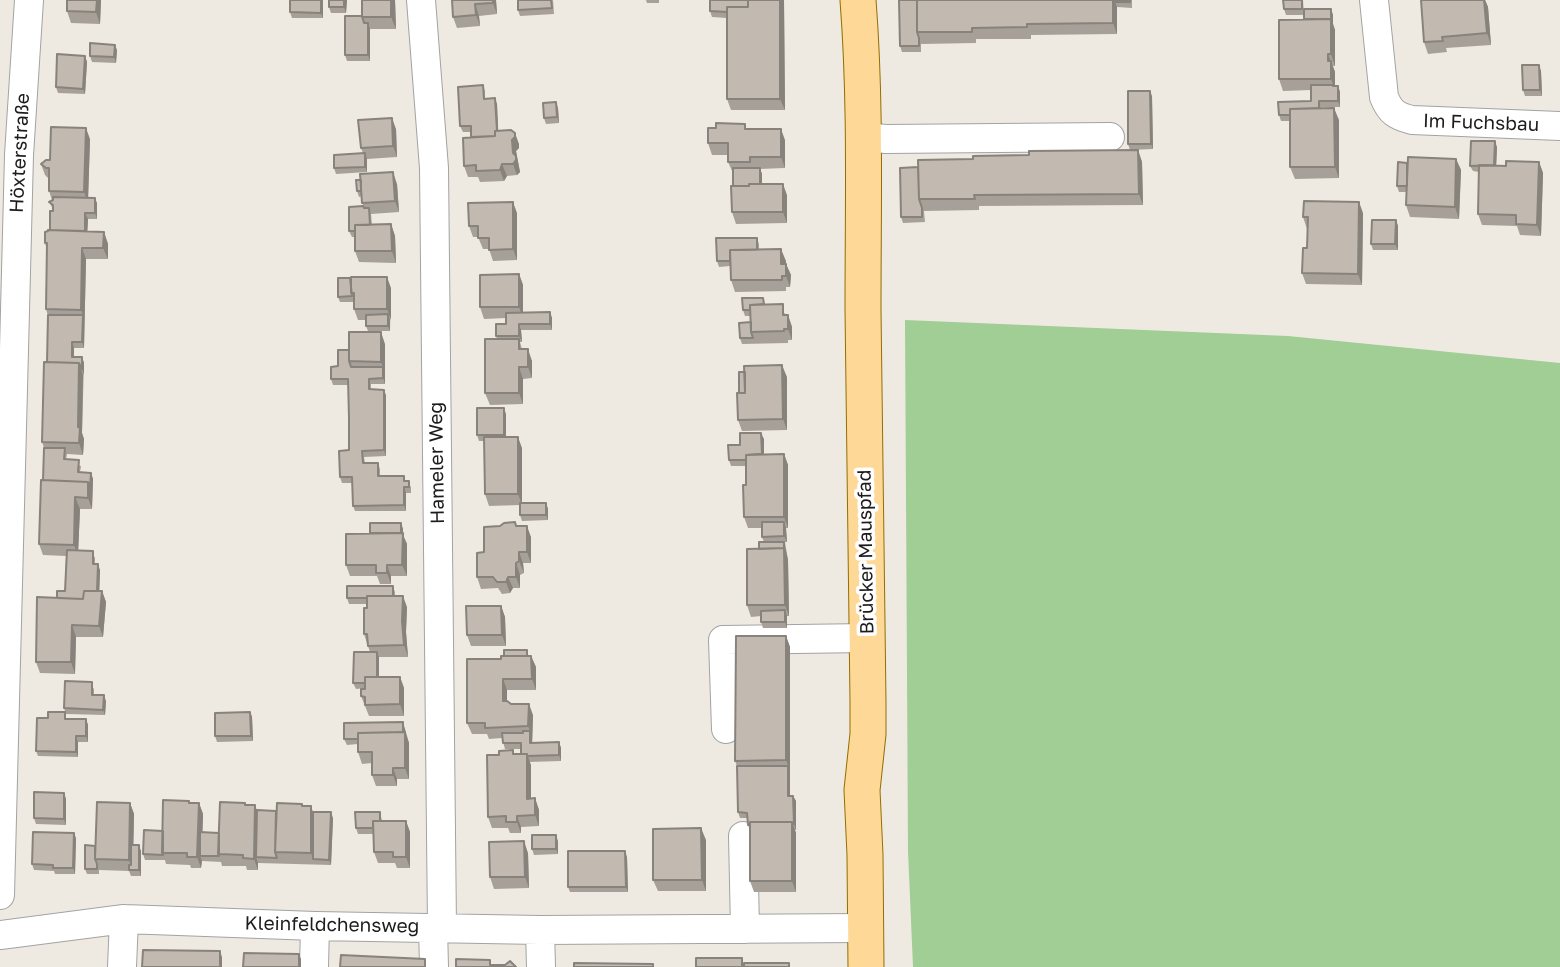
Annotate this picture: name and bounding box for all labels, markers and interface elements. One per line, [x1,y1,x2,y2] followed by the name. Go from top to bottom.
[5,92,35,214] street label: Höxterstraße
[1422,110,1540,136] street label: Im Fuchsbau
[425,402,449,524] street label: Hameler Weg
[853,469,879,635] street label: Brücker Mauspfad
[244,912,420,938] street label: Kleinfeldchensweg

